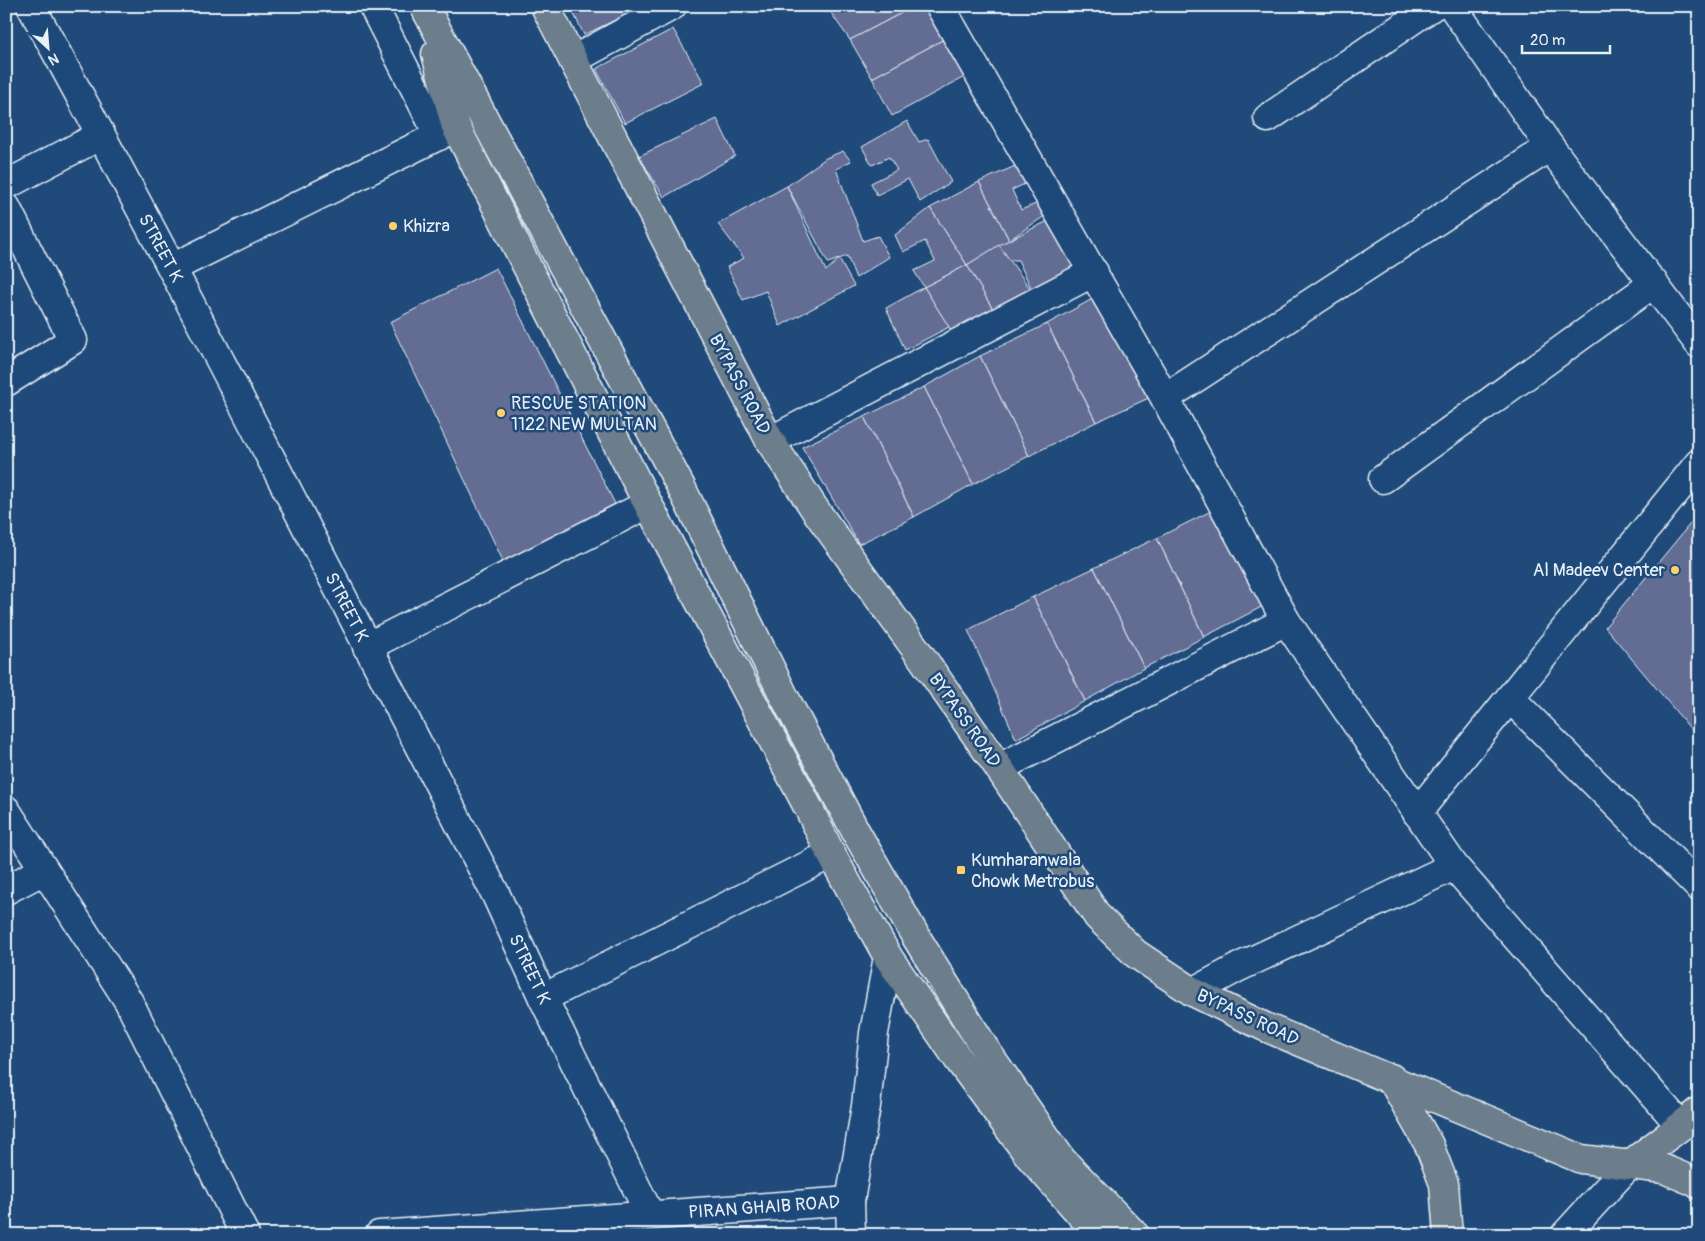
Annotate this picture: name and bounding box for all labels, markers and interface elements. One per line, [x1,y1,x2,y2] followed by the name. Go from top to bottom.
[22,22,72,72] north arrow
[1522,22,1610,54] scale bar
[1530,31,1565,50] text: 20 m
[45,50,61,69] text: N
[133,210,188,287] street label: STREET K
[403,215,450,238] place label: Khizra
[387,220,399,232] marker: Khizra
[704,330,776,438] street label: BYPASS ROAD
[511,392,657,436] place label: RESCUE STATION 1122 NEW MULTAN
[495,407,507,419] marker: RESCUE STATION 1122 NEW MULTAN
[1533,559,1666,582] place label: Al Madeev Center
[1669,564,1681,576] marker: Al Madeev Center
[319,569,374,646] street label: STREET K
[924,669,1006,772] street label: BYPASS ROAD
[971,849,1094,893] place label: Kumharanwala Chowk Metrobus
[955,864,967,876] marker: Kumharanwala Chowk Metrobus
[503,931,556,1008] street label: STREET K
[1193,984,1302,1051] street label: BYPASS ROAD
[687,1191,841,1224] street label: PIRAN GHAIB ROAD

